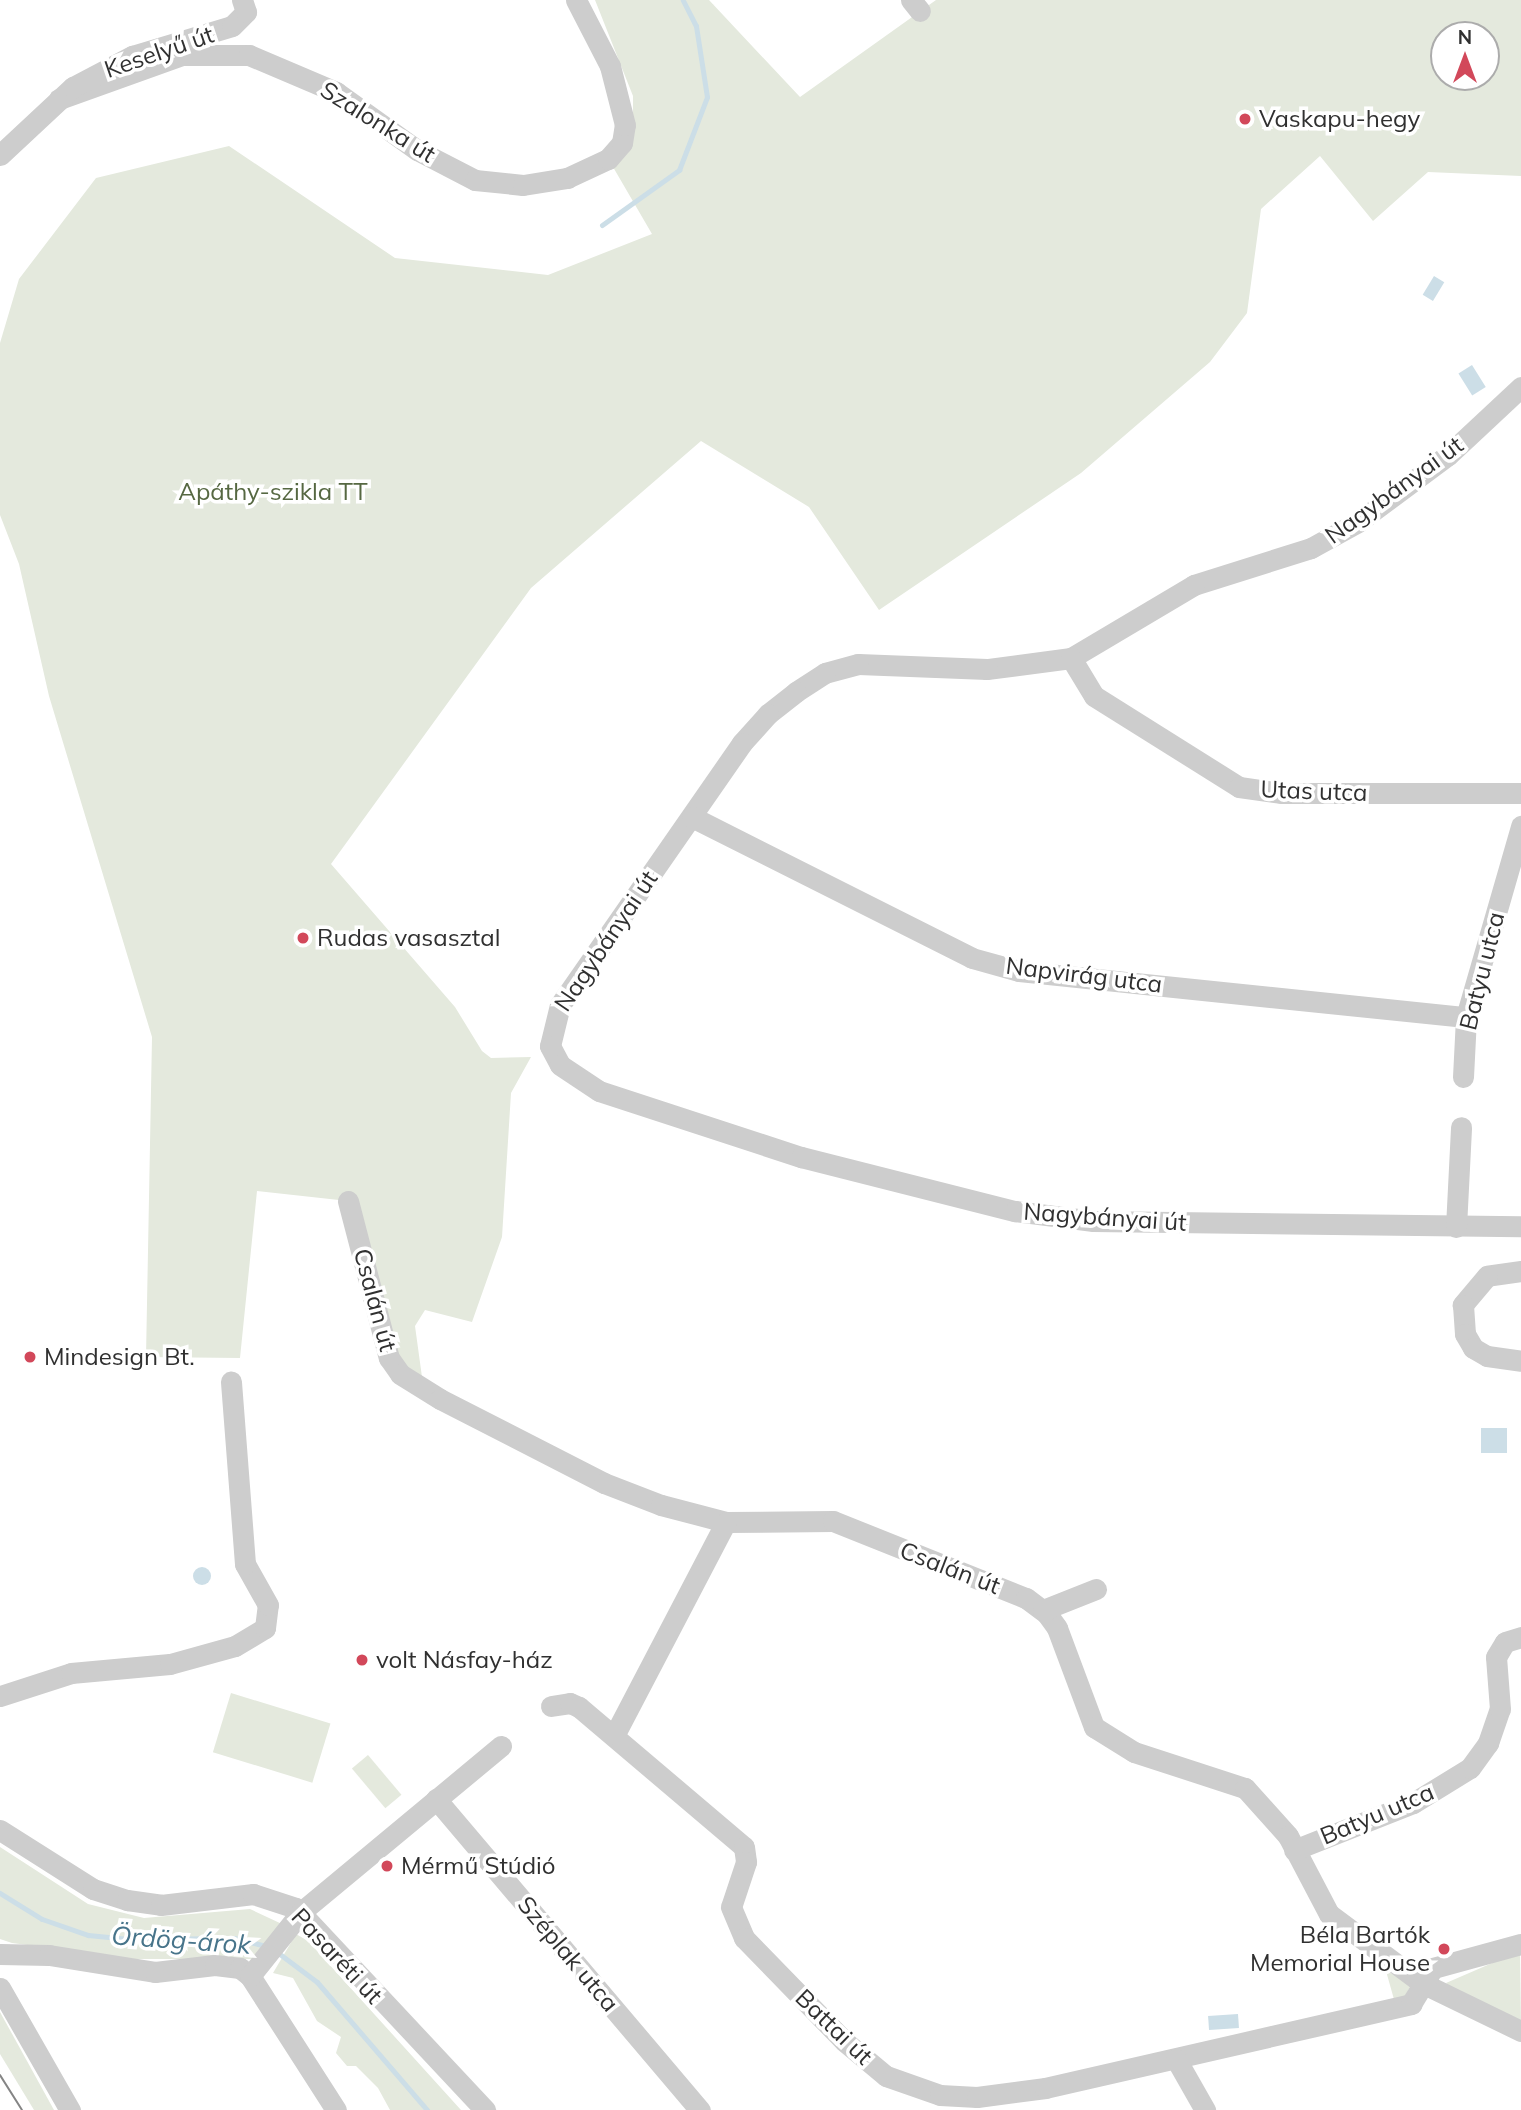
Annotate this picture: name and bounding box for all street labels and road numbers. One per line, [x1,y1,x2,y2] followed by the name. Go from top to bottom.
[101,20,217,84] street label: Keselyű út
[315,75,441,169] street label: Szalonka út
[1319,430,1469,550] street label: Nagybányai út
[1260,775,1368,807] street label: Utas utca
[548,865,664,1017] street label: Nagybányai út
[1453,909,1511,1033] street label: Batyu utca
[1004,951,1164,999] street label: Napvirág utca
[1022,1197,1188,1237] street label: Nagybányai út
[347,1245,403,1355] street label: Csalán út
[896,1536,1004,1600] street label: Csalán út
[1316,1777,1438,1851] street label: Batyu utca
[511,1890,625,2018] street label: Széplak utca
[286,1902,388,2010] street label: Pasaréti út
[790,1983,878,2071] street label: Battai út

